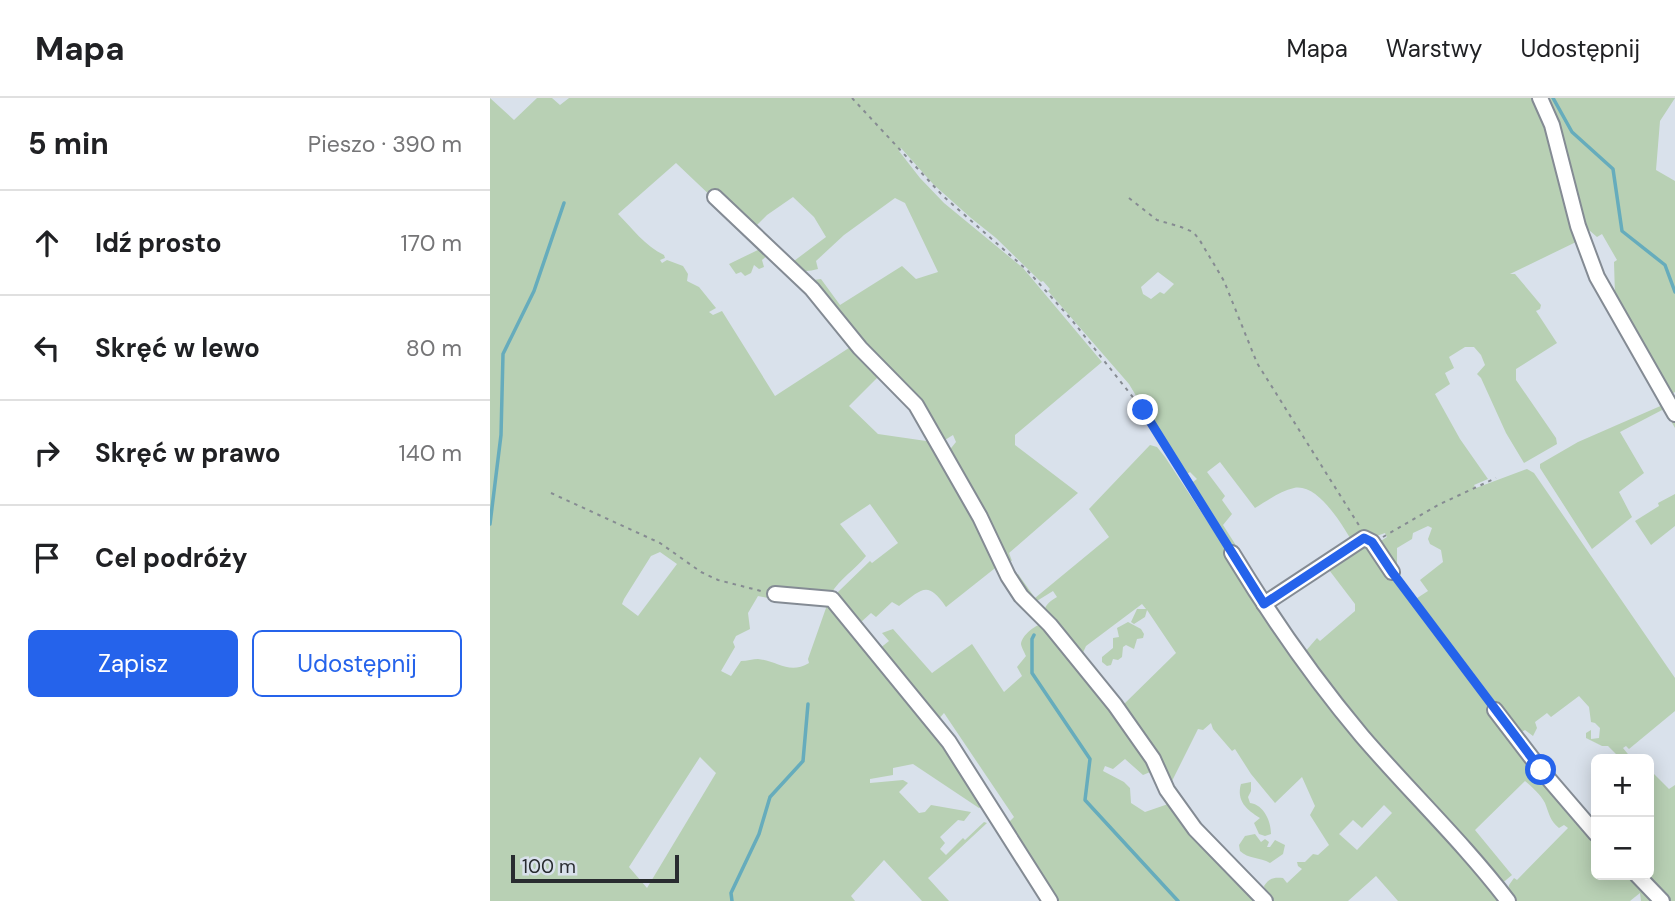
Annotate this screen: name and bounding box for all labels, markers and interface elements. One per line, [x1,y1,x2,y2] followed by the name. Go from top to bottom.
[35,27,125,70] text: Mapa
[1286,33,1348,64] text: Mapa
[1386,33,1482,64] text: Warstwy
[1520,33,1640,64] text: Udostępnij
[28,124,109,163] text: 5 min
[308,129,462,159] text: Pieszo · 390 m
[28,224,66,262] icon: ahead
[95,226,222,260] text: Idź prosto
[401,228,462,258] text: 170 m
[28,329,66,367] icon: left
[95,331,260,365] text: Skręć w lewo
[406,333,462,363] text: 80 m
[1127,394,1158,425] route end
[28,434,66,472] icon: right
[95,436,281,470] text: Skręć w prawo
[399,438,462,468] text: 140 m
[28,539,66,577] icon: arrive
[95,541,248,575] text: Cel podróży
[28,630,238,697] button: Zapisz
[252,630,462,697] button: Udostępnij
[1525,754,1556,785] route start
[1591,754,1654,880] map controls
[1591,754,1654,817] button: +
[1591,817,1654,880] button: −
[511,852,679,884] scale bar
[522,854,576,879] text: 100 m

